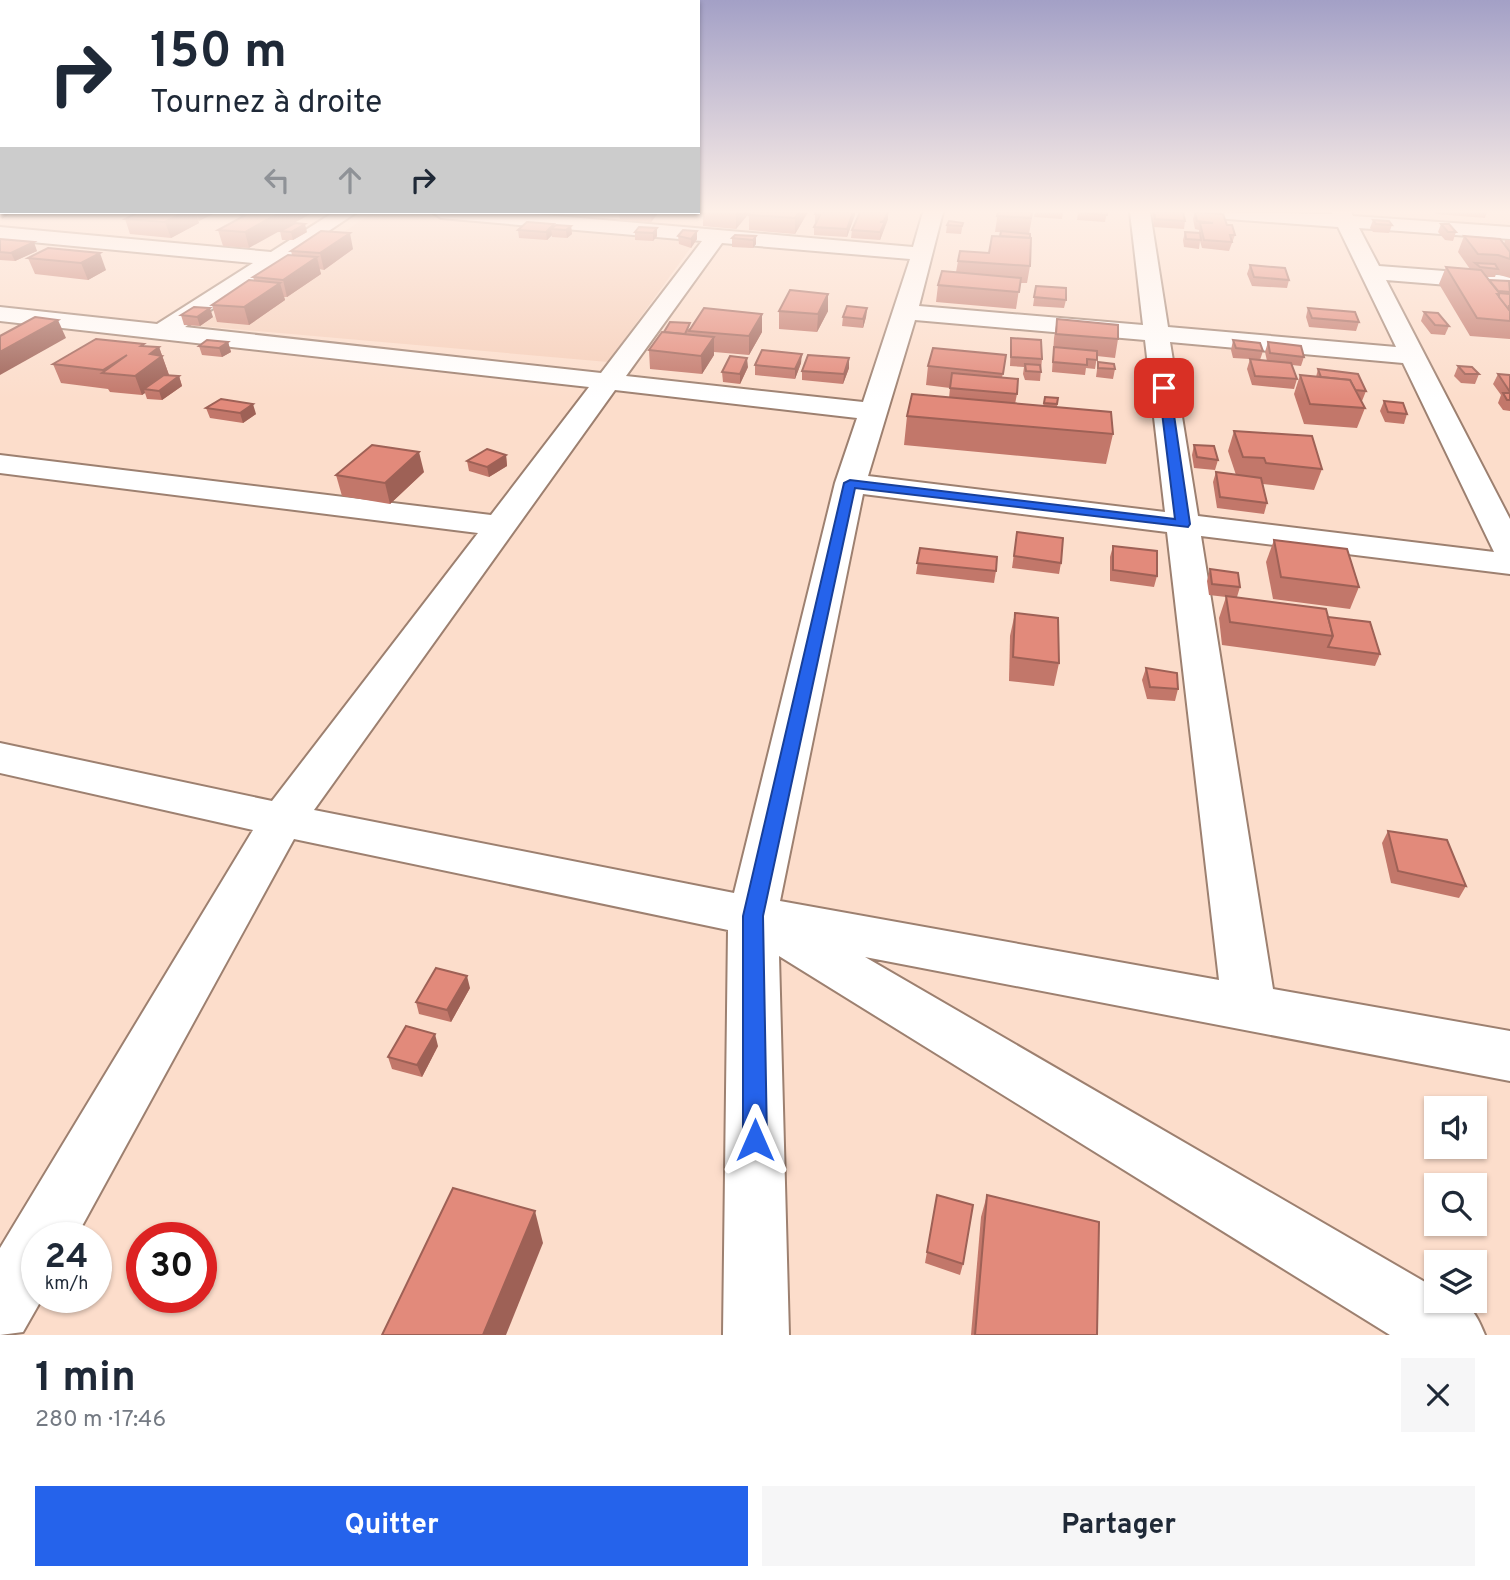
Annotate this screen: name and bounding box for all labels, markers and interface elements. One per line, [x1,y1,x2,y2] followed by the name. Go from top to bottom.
[150,23,287,85] text: 150 m
[35,28,126,119] icon: right
[150,84,382,124] text: Tournez à droite
[258,161,296,199] icon: left
[331,161,369,199] icon: ahead
[404,161,442,199] icon: right
[1134,358,1194,418] pin
[1145,369,1183,407] icon: arrive
[1424,1096,1487,1313] map controls
[1424,1096,1487,1159] button: sound
[718,1103,792,1177] position arrow
[1424,1173,1487,1236] button: search
[126,1222,217,1313] speed limit sign: 30
[45,1236,88,1280] text: 24
[1424,1250,1487,1313] button: layers
[45,1273,88,1296] text: km/h
[35,1353,136,1406] text: 1 min
[1401,1358,1475,1432] button: close
[35,1406,166,1435] text: 280 m · 17:46
[35,1486,748,1566] button: Quitter
[762,1486,1475,1566] button: Partager

